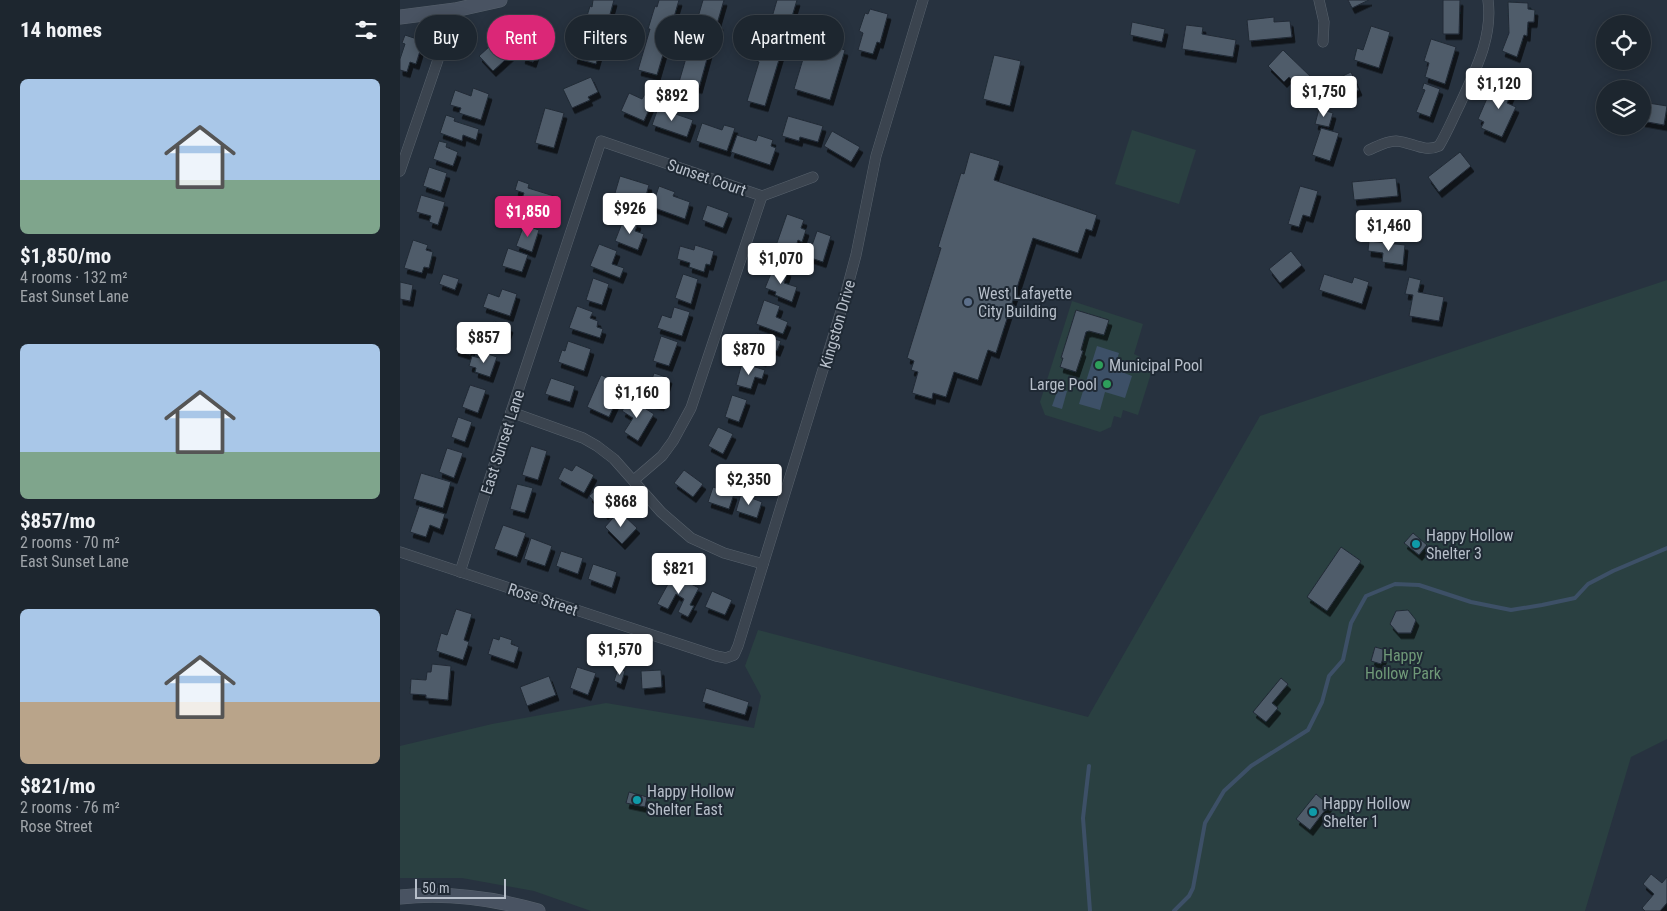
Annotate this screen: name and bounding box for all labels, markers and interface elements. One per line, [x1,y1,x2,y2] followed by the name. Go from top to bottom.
[415,15,477,60] chip: Buy
[487,15,555,60] chip: Rent
[565,15,645,60] chip: Filters
[655,15,723,60] chip: New
[733,15,844,60] chip: Apartment
[1596,15,1651,135] map controls
[1596,15,1651,70] button: locate
[352,16,380,44] icon: filters
[20,18,102,42] text: 14 homes
[1458,68,1540,110] pin: $1,120
[1477,74,1521,93] text: $1,120
[1283,76,1365,118] pin: $1,750
[642,80,702,122] pin: $892
[1596,80,1651,135] button: layers
[1302,82,1346,101] text: $1,750
[656,86,688,105] text: $892
[155,112,245,202] icon: home
[665,155,749,200] street label: Sunset Court
[600,192,660,235] pin: $926
[487,196,569,238] pin: $1,850
[614,199,646,218] text: $926
[506,202,550,221] text: $1,850
[1348,210,1430,252] pin: $1,460
[1367,216,1411,235] text: $1,460
[740,242,822,285] pin: $1,070
[20,244,111,268] text: $1,850/mo
[759,249,803,268] text: $1,070
[20,268,128,287] text: 4 rooms · 132 m²
[816,278,859,371] street label: Kingston Drive
[978,284,1072,321] place label: West Lafayette City Building
[20,287,129,306] text: East Sunset Lane
[962,296,974,308] marker: West Lafayette City Building
[454,322,514,364] pin: $857
[468,328,500,347] text: $857
[719,334,779,376] pin: $870
[733,340,765,359] text: $870
[1109,356,1203,375] place label: Municipal Pool
[1093,359,1105,371] marker: Municipal Pool
[1029,375,1097,394] place label: Large Pool
[596,376,678,419] pin: $1,160
[155,377,245,467] icon: home
[1101,378,1113,390] marker: Large Pool
[615,383,659,402] text: $1,160
[477,387,528,497] street label: East Sunset Lane
[708,464,790,506] pin: $2,350
[727,470,771,489] text: $2,350
[591,486,651,528] pin: $868
[605,492,637,511] text: $868
[20,509,95,533] text: $857/mo
[1426,526,1513,563] place label: Happy Hollow Shelter 3
[20,533,120,552] text: 2 rooms · 70 m²
[1410,538,1422,550] marker: Happy Hollow Shelter 3
[20,552,129,571] text: East Sunset Lane
[649,552,709,595] pin: $821
[663,559,695,578] text: $821
[505,579,581,620] street label: Rose Street
[579,634,661,676] pin: $1,570
[598,640,642,659] text: $1,570
[155,642,245,732] icon: home
[1365,646,1442,683] park label: Happy Hollow Park
[20,774,95,798] text: $821/mo
[647,782,734,819] place label: Happy Hollow Shelter East
[631,794,643,806] marker: Happy Hollow Shelter East
[1323,794,1410,831] place label: Happy Hollow Shelter 1
[20,798,120,817] text: 2 rooms · 76 m²
[1307,806,1319,818] marker: Happy Hollow Shelter 1
[20,817,92,836] text: Rose Street
[415,876,506,899] scale bar
[422,880,450,896] text: 50 m

